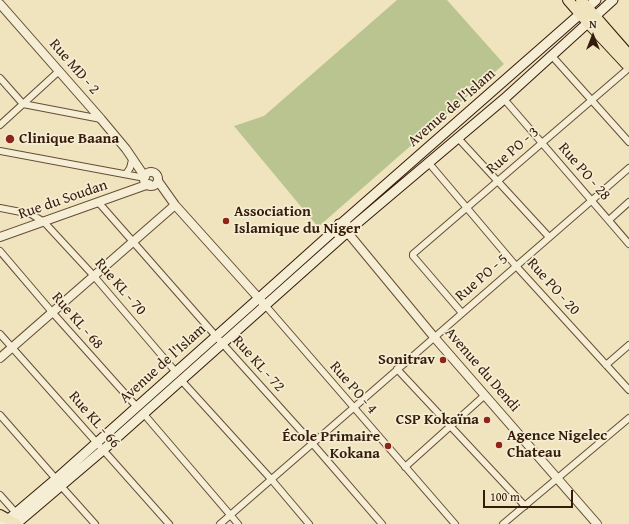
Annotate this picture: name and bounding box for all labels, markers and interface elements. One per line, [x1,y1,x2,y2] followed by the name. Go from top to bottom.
[573,16,613,56] north arrow
[589,16,597,32] text: N
[45,36,103,98] street label: Rue MD - 2
[405,65,499,151] street label: Avenue de l'Islam
[483,123,543,179] street label: Rue PO - 3
[19,130,119,148] place label: Clinique Baana
[4,133,16,145] marker: Clinique Baana
[554,140,614,204] street label: Rue PO - 28
[16,176,110,224] street label: Rue du Soudan
[234,203,360,238] place label: Association Islamique du Niger
[221,216,231,226] marker: Association Islamique du Niger
[452,250,512,306] street label: Rue PO - 5
[90,255,150,319] street label: Rue KL - 70
[523,255,583,319] street label: Rue PO - 20
[47,289,107,353] street label: Rue KL - 68
[116,321,210,407] street label: Avenue de l'Islam
[441,324,523,416] street label: Avenue du Dendi
[228,332,288,396] street label: Rue KL - 72
[378,351,435,369] place label: Sonitrav
[438,355,448,365] marker: Sonitrav
[325,358,381,418] street label: Rue PO - 4
[64,388,124,452] street label: Rue KL - 66
[396,411,479,429] place label: CSP Kokaïna
[482,415,492,425] marker: CSP Kokaïna
[507,427,607,462] place label: Agence Nigelec Chateau
[282,428,380,463] place label: École Primaire Kokana
[494,440,504,450] marker: Agence Nigelec Chateau
[383,441,393,451] marker: École Primaire Kokana
[485,482,575,508] scale bar
[490,488,520,505] text: 100 m

